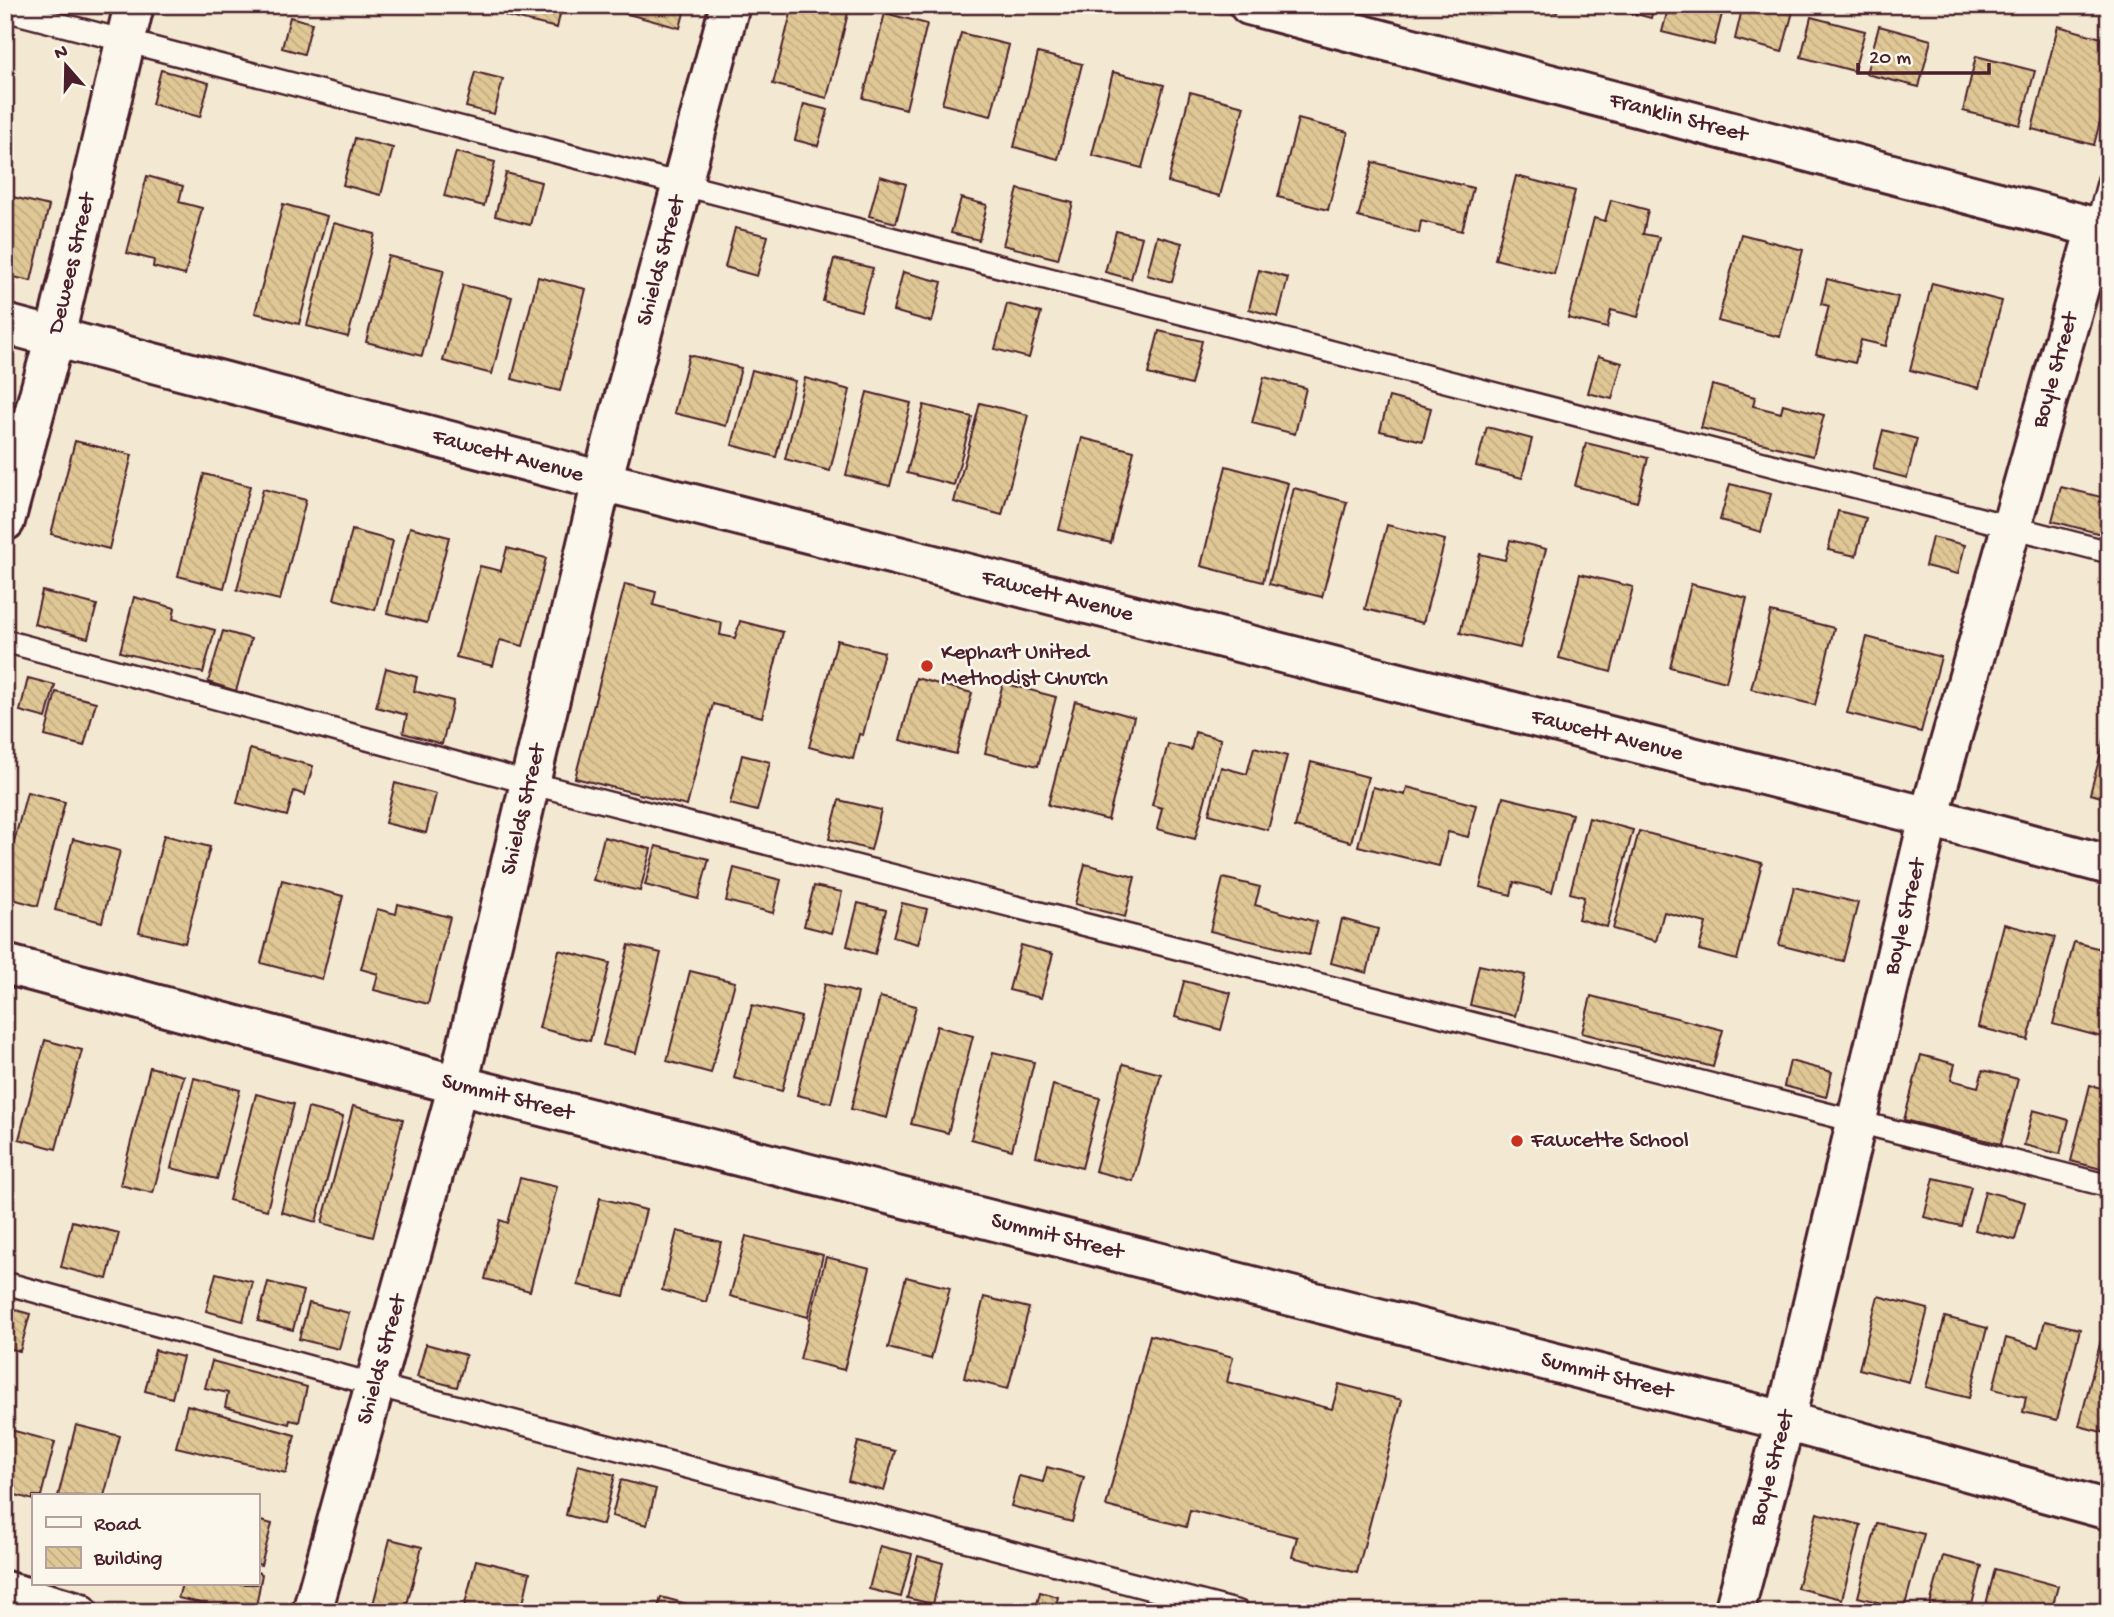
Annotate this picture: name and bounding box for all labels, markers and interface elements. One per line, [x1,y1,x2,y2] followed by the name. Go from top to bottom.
[32,32,102,102] north arrow
[1858,32,1990,76] scale bar
[52,40,71,66] text: N
[1869,47,1911,72] text: 20 m
[1605,87,1752,149] street label: Franklin Street
[42,189,102,339] street label: Dewees Street
[631,191,692,329] street label: Shields Street
[2026,308,2085,432] street label: Boyle Street
[428,423,588,489] street label: Fawcett Avenue
[978,564,1137,629] street label: Fawcett Avenue
[941,640,1108,693] place label: Kephart United Methodist Church
[919,658,935,674] marker: Kephart United Methodist Church
[1527,703,1687,768] street label: Fawcett Avenue
[495,740,553,878] street label: Shields Street
[1878,854,1932,979] street label: Boyle Street
[439,1068,578,1128] street label: Summit Street
[1530,1128,1689,1155] place label: Fawcette School
[1509,1133,1525,1149] marker: Fawcette School
[988,1207,1128,1267] street label: Summit Street
[351,1290,413,1428] street label: Shields Street
[1538,1346,1677,1406] street label: Summit Street
[1744,1406,1801,1530] street label: Boyle Street
[32,1494,259,1586] legend
[94,1514,142,1539] text: Road
[93,1548,163,1573] text: Building

